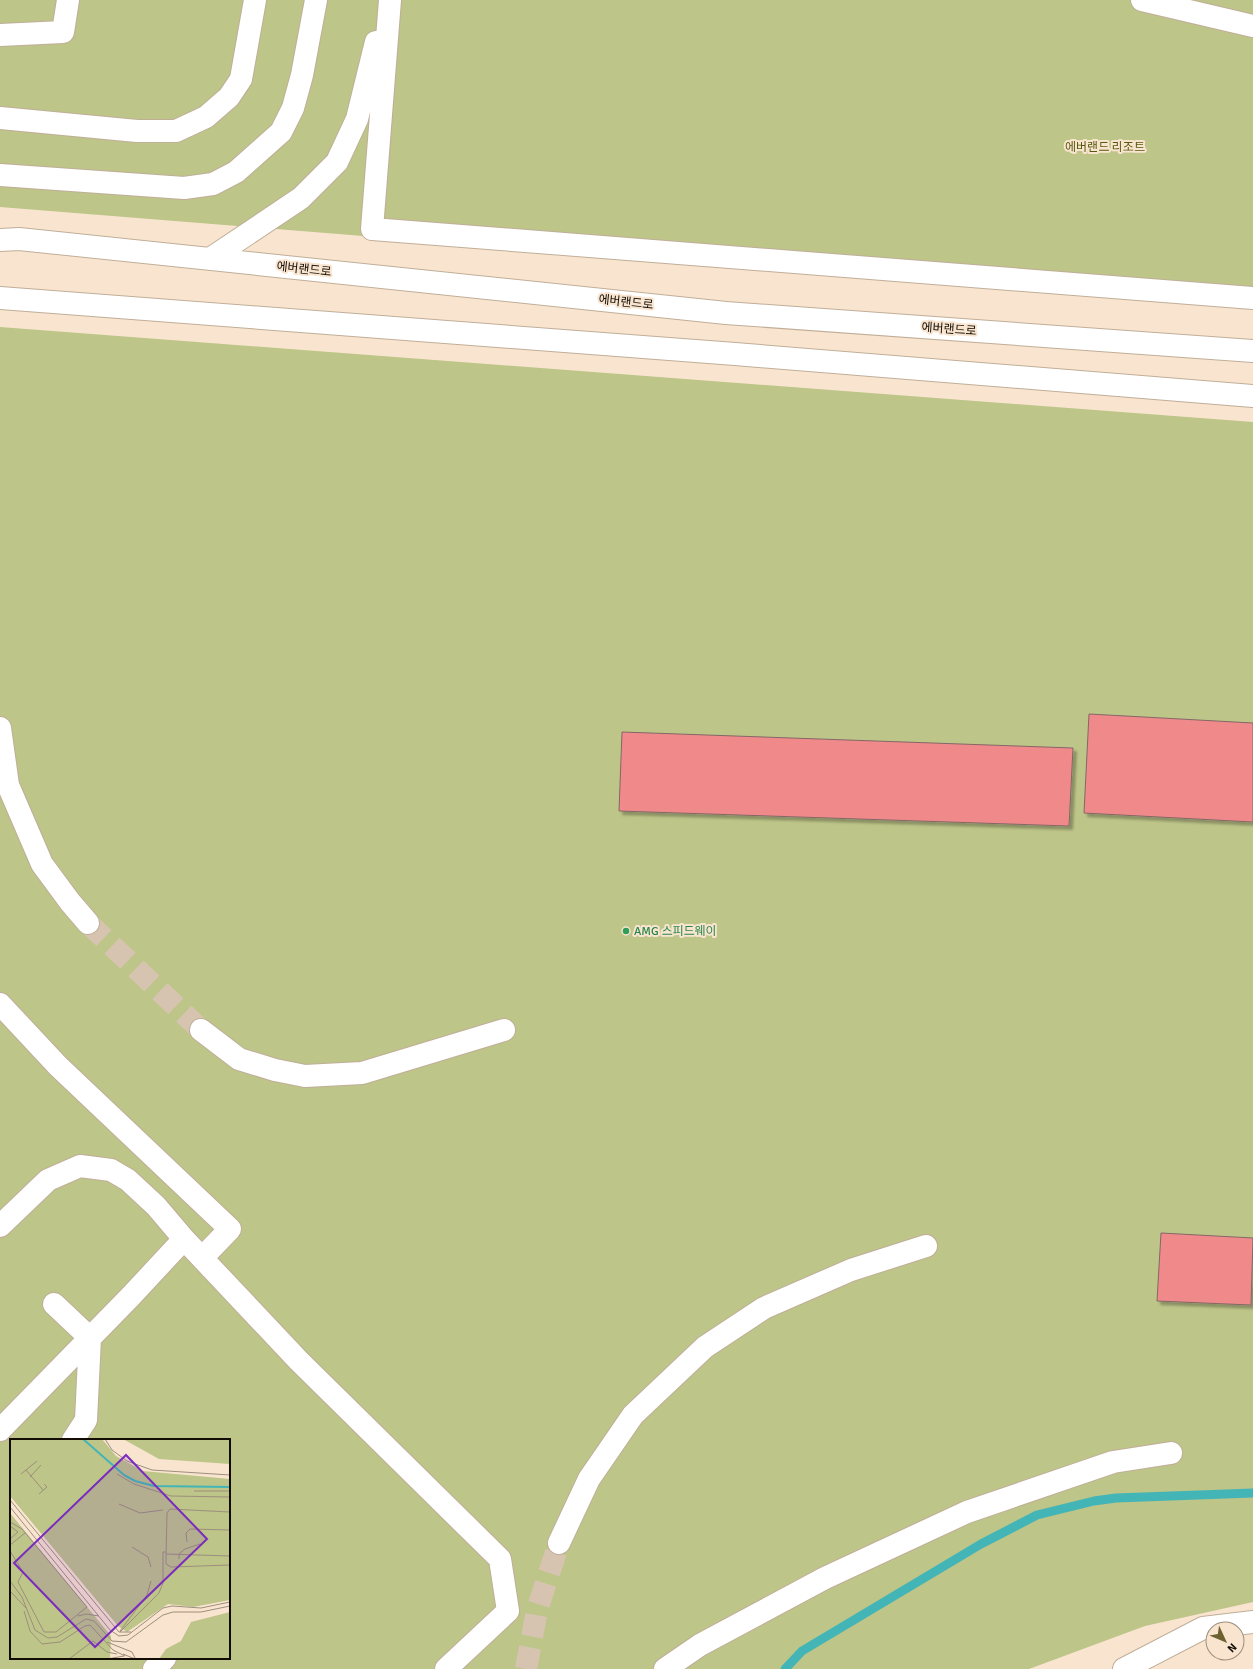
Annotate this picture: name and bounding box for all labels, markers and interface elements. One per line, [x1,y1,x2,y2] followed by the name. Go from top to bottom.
[1065,140,1145,155] park label: 에버랜드 리조트
[276,259,332,280] street label: 에버랜드로
[598,292,654,313] street label: 에버랜드로
[921,320,977,339] street label: 에버랜드로
[634,924,717,939] place label: AMG 스피드웨이
[621,926,631,936] marker: AMG 스피드웨이
[10,1439,230,1659] inset map
[1205,1621,1245,1661] north arrow
[1224,1640,1239,1655] text: N

